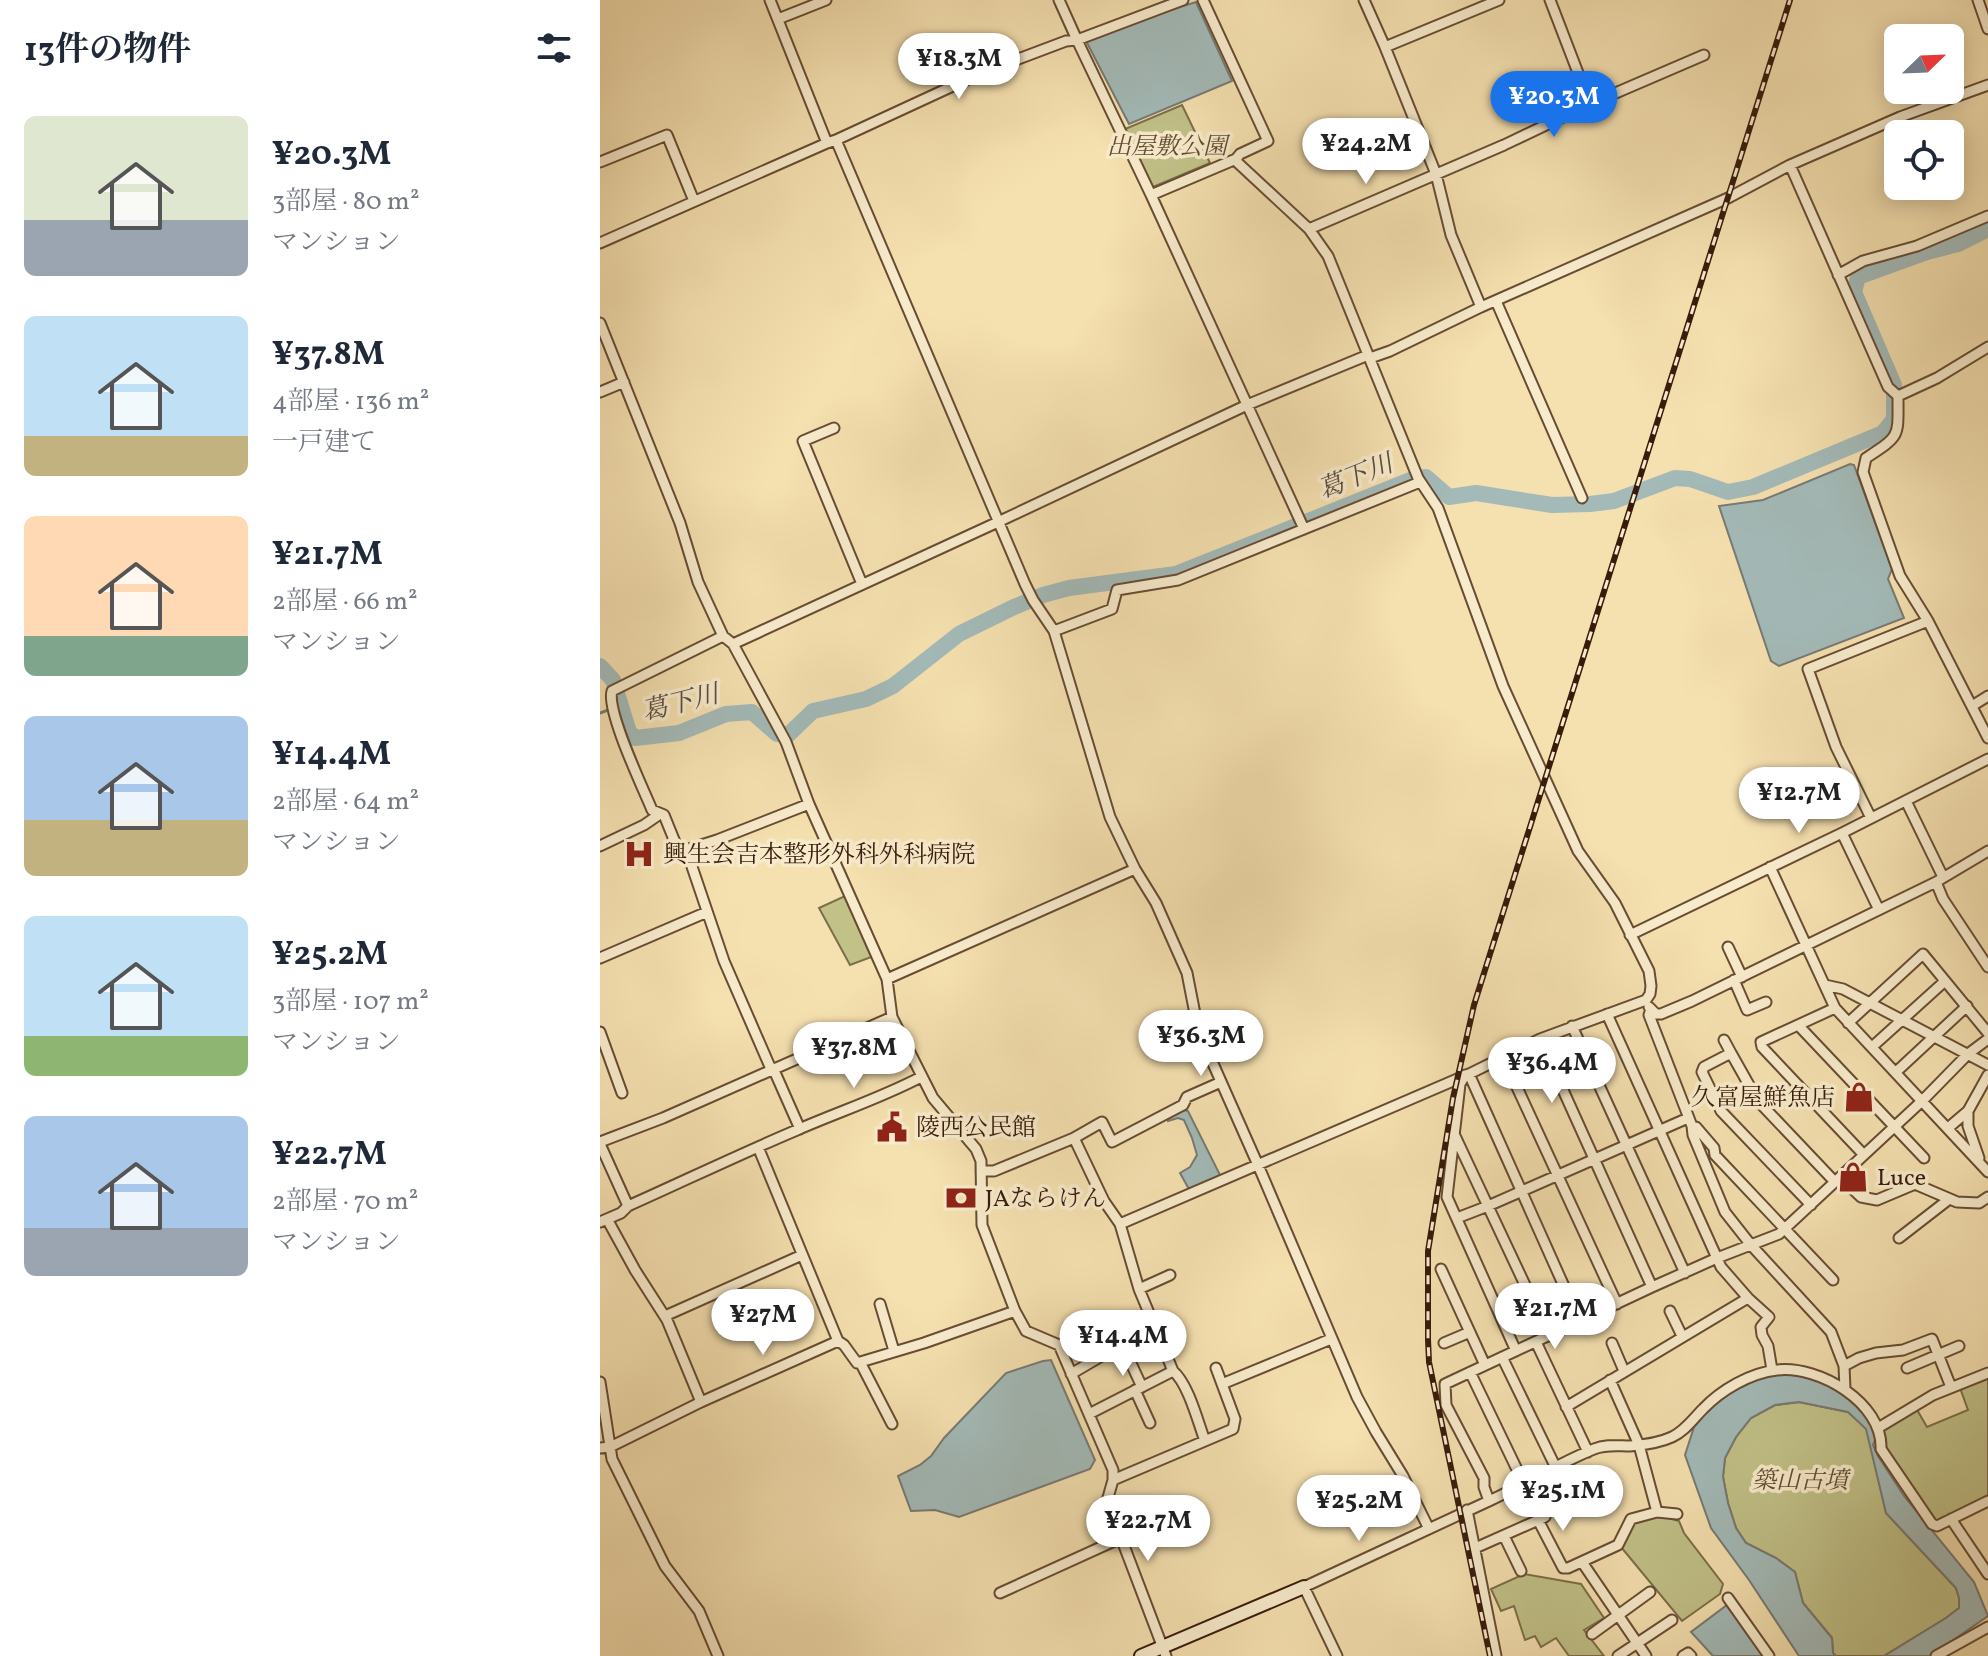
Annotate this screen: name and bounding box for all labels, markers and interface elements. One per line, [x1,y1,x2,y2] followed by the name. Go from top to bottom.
[1884,24,1964,104] north arrow
[1884,24,1964,200] map controls
[532,26,576,70] icon: filters
[24,28,191,75] text: 13件の物件
[894,33,1024,101] pin: ¥18.3M
[916,41,1002,77] text: ¥18.3M
[1489,71,1619,139] pin: ¥20.3M
[1508,79,1600,115] text: ¥20.3M
[1301,118,1431,186] pin: ¥24.2M
[1884,120,1964,200] button: locate
[1320,126,1412,162] text: ¥24.2M
[1107,131,1231,165] park label: 出屋敷公園
[272,132,391,179] text: ¥20.3M
[88,148,184,244] icon: home
[272,184,420,220] text: 3部屋 · 80 m²
[272,225,401,261] text: マンション
[272,332,385,379] text: ¥37.8M
[88,348,184,444] icon: home
[272,384,429,420] text: 4部屋 · 136 m²
[272,425,376,461] text: 一戸建て
[1313,445,1401,509] water label: 葛下川
[272,532,383,579] text: ¥21.7M
[88,548,184,644] icon: home
[272,584,418,620] text: 2部屋 · 66 m²
[272,625,401,661] text: マンション
[638,676,726,731] water label: 葛下川
[272,732,391,779] text: ¥14.4M
[88,748,184,844] icon: home
[1734,767,1864,835] pin: ¥12.7M
[1757,775,1841,811] text: ¥12.7M
[272,784,419,820] text: 2部屋 · 64 m²
[272,825,401,861] text: マンション
[622,837,656,871] hospital icon: 興生会吉本整形外科外科病院
[663,839,975,873] place label: 興生会吉本整形外科外科病院
[272,932,388,979] text: ¥25.2M
[88,948,184,1044] icon: home
[272,984,429,1020] text: 3部屋 · 107 m²
[1136,1010,1266,1078] pin: ¥36.3M
[1156,1018,1246,1054] text: ¥36.3M
[789,1022,919,1090] pin: ¥37.8M
[272,1025,401,1061] text: マンション
[811,1030,897,1066] text: ¥37.8M
[1487,1037,1617,1105] pin: ¥36.4M
[1506,1045,1598,1081] text: ¥36.4M
[1842,1080,1876,1114] shop icon: 久富屋鮮魚店
[1691,1082,1835,1116] place label: 久富屋鮮魚店
[875,1110,909,1144] public building icon: 陵西公民館
[916,1112,1036,1146] place label: 陵西公民館
[272,1132,387,1179] text: ¥22.7M
[88,1148,184,1244] icon: home
[1836,1160,1870,1194] shop icon: Luce
[1877,1162,1926,1196] place label: Luce
[944,1181,978,1215] bank icon: JAならけん
[985,1183,1106,1217] place label: JAならけん
[272,1184,418,1220] text: 2部屋 · 70 m²
[272,1225,401,1261] text: マンション
[1490,1283,1620,1351] pin: ¥21.7M
[716,1289,810,1357] pin: ¥27M
[1513,1291,1597,1327] text: ¥21.7M
[729,1297,797,1333] text: ¥27M
[1058,1310,1188,1378] pin: ¥14.4M
[1078,1318,1168,1354] text: ¥14.4M
[1498,1465,1628,1533] pin: ¥25.1M
[1752,1465,1851,1499] park label: 築山古墳
[1520,1473,1606,1509] text: ¥25.1M
[1294,1475,1424,1543] pin: ¥25.2M
[1315,1483,1403,1519] text: ¥25.2M
[1083,1495,1213,1563] pin: ¥22.7M
[1104,1503,1192,1539] text: ¥22.7M

